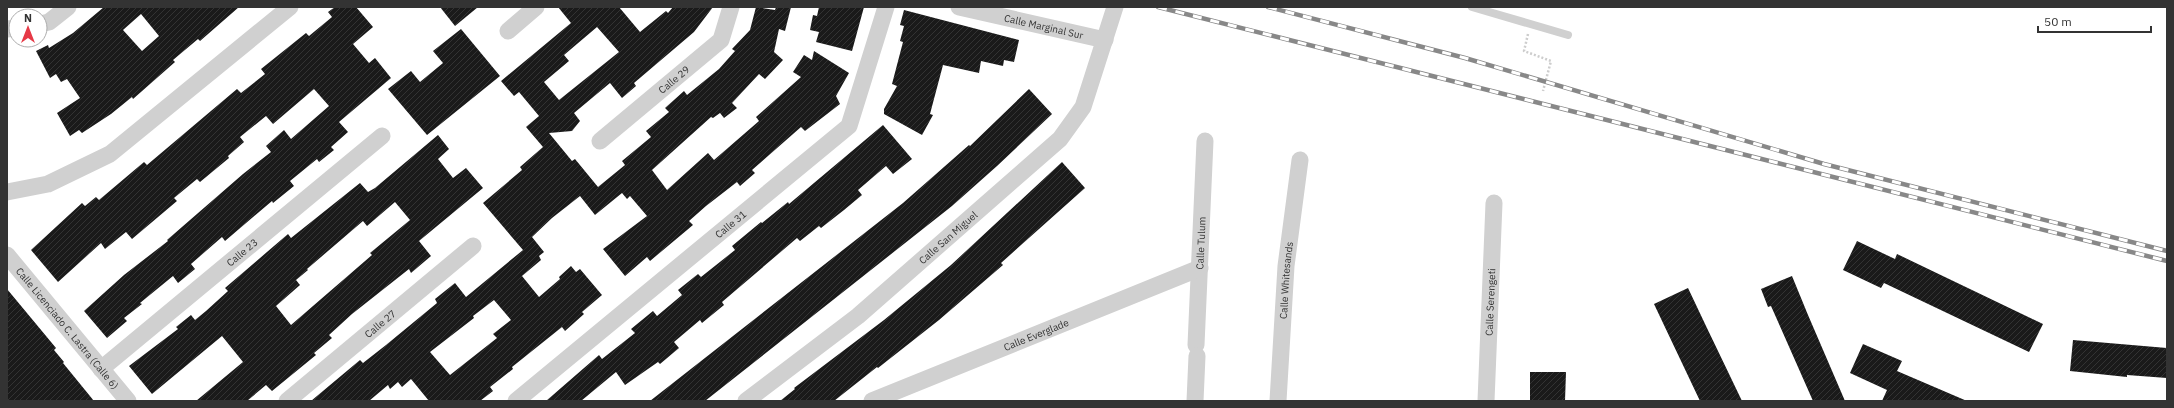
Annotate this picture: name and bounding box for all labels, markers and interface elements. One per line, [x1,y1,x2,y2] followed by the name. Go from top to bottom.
[8,8,48,48] north arrow
[2038,8,2151,34] scale bar
[24,11,32,25] text: N
[1003,11,1085,42] street label: Calle Marginal Sur
[2044,14,2072,29] text: 50 m
[656,63,692,97] street label: Calle 29
[712,208,749,241] street label: Calle 31
[916,208,980,267] street label: Calle San Miguel
[1193,216,1209,270] street label: Calle Tulum
[224,236,261,269] street label: Calle 23
[1277,241,1296,319] street label: Calle Whitesands
[13,265,121,392] street label: Calle Licenciado C. Lastra (Calle 6)
[1483,268,1498,336] street label: Calle Serengeti
[362,307,399,341] street label: Calle 27
[1002,316,1071,354] street label: Calle Everglade

